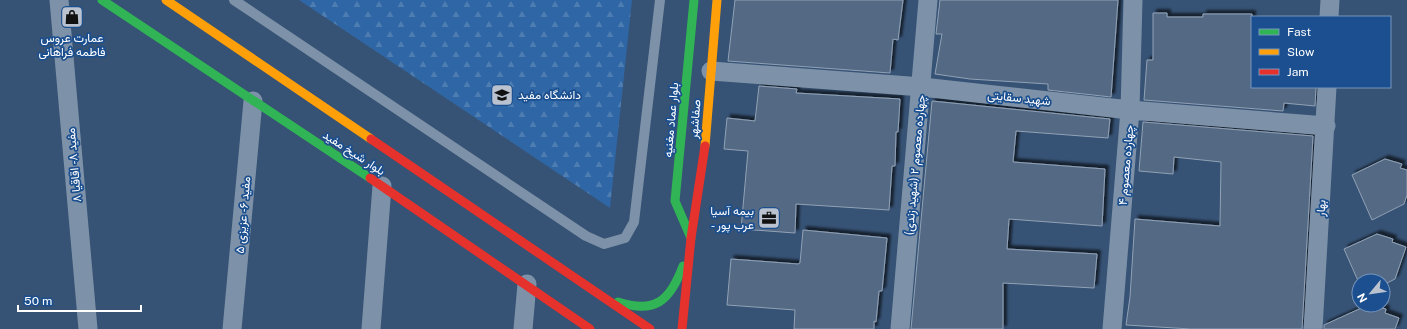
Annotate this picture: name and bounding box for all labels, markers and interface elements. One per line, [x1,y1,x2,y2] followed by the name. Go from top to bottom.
[59,4,85,30] shop icon: عمارت عروس فاطمه فراهانی
[1251,16,1391,88] legend
[1287,25,1312,39] text: Fast
[38,31,106,60] place label: عمارت عروس فاطمه فراهانی
[1287,45,1315,59] text: Slow
[1287,65,1309,79] text: Jam
[489,82,515,108] school or university icon: دانشگاه مفید
[661,82,682,158] street label: بلوار عماد مغنیه
[518,88,581,102] place label: دانشگاه مفید
[987,88,1051,109] street label: شهید سقایتی
[902,94,929,236] street label: چهارده معصوم ۲ (شهید زندی)
[686,99,705,140] street label: صفاشهر
[1116,124,1137,206] street label: چهارده معصوم ۴
[64,127,84,203] street label: مفید ۸ - اقاقیا ۸
[319,128,388,180] street label: بلوار شیخ مفید
[233,176,254,254] street label: مفید ۶ - عزیزی ۵
[1313,199,1330,218] street label: بهار
[710,204,754,233] place label: بیمه آسیا - عرب پور
[756,205,782,231] office icon: بیمه آسیا - عرب پور
[1351,273,1391,313] north arrow
[18,287,141,313] scale bar
[1355,291,1370,305] text: N
[24,294,52,308] text: 50 m

